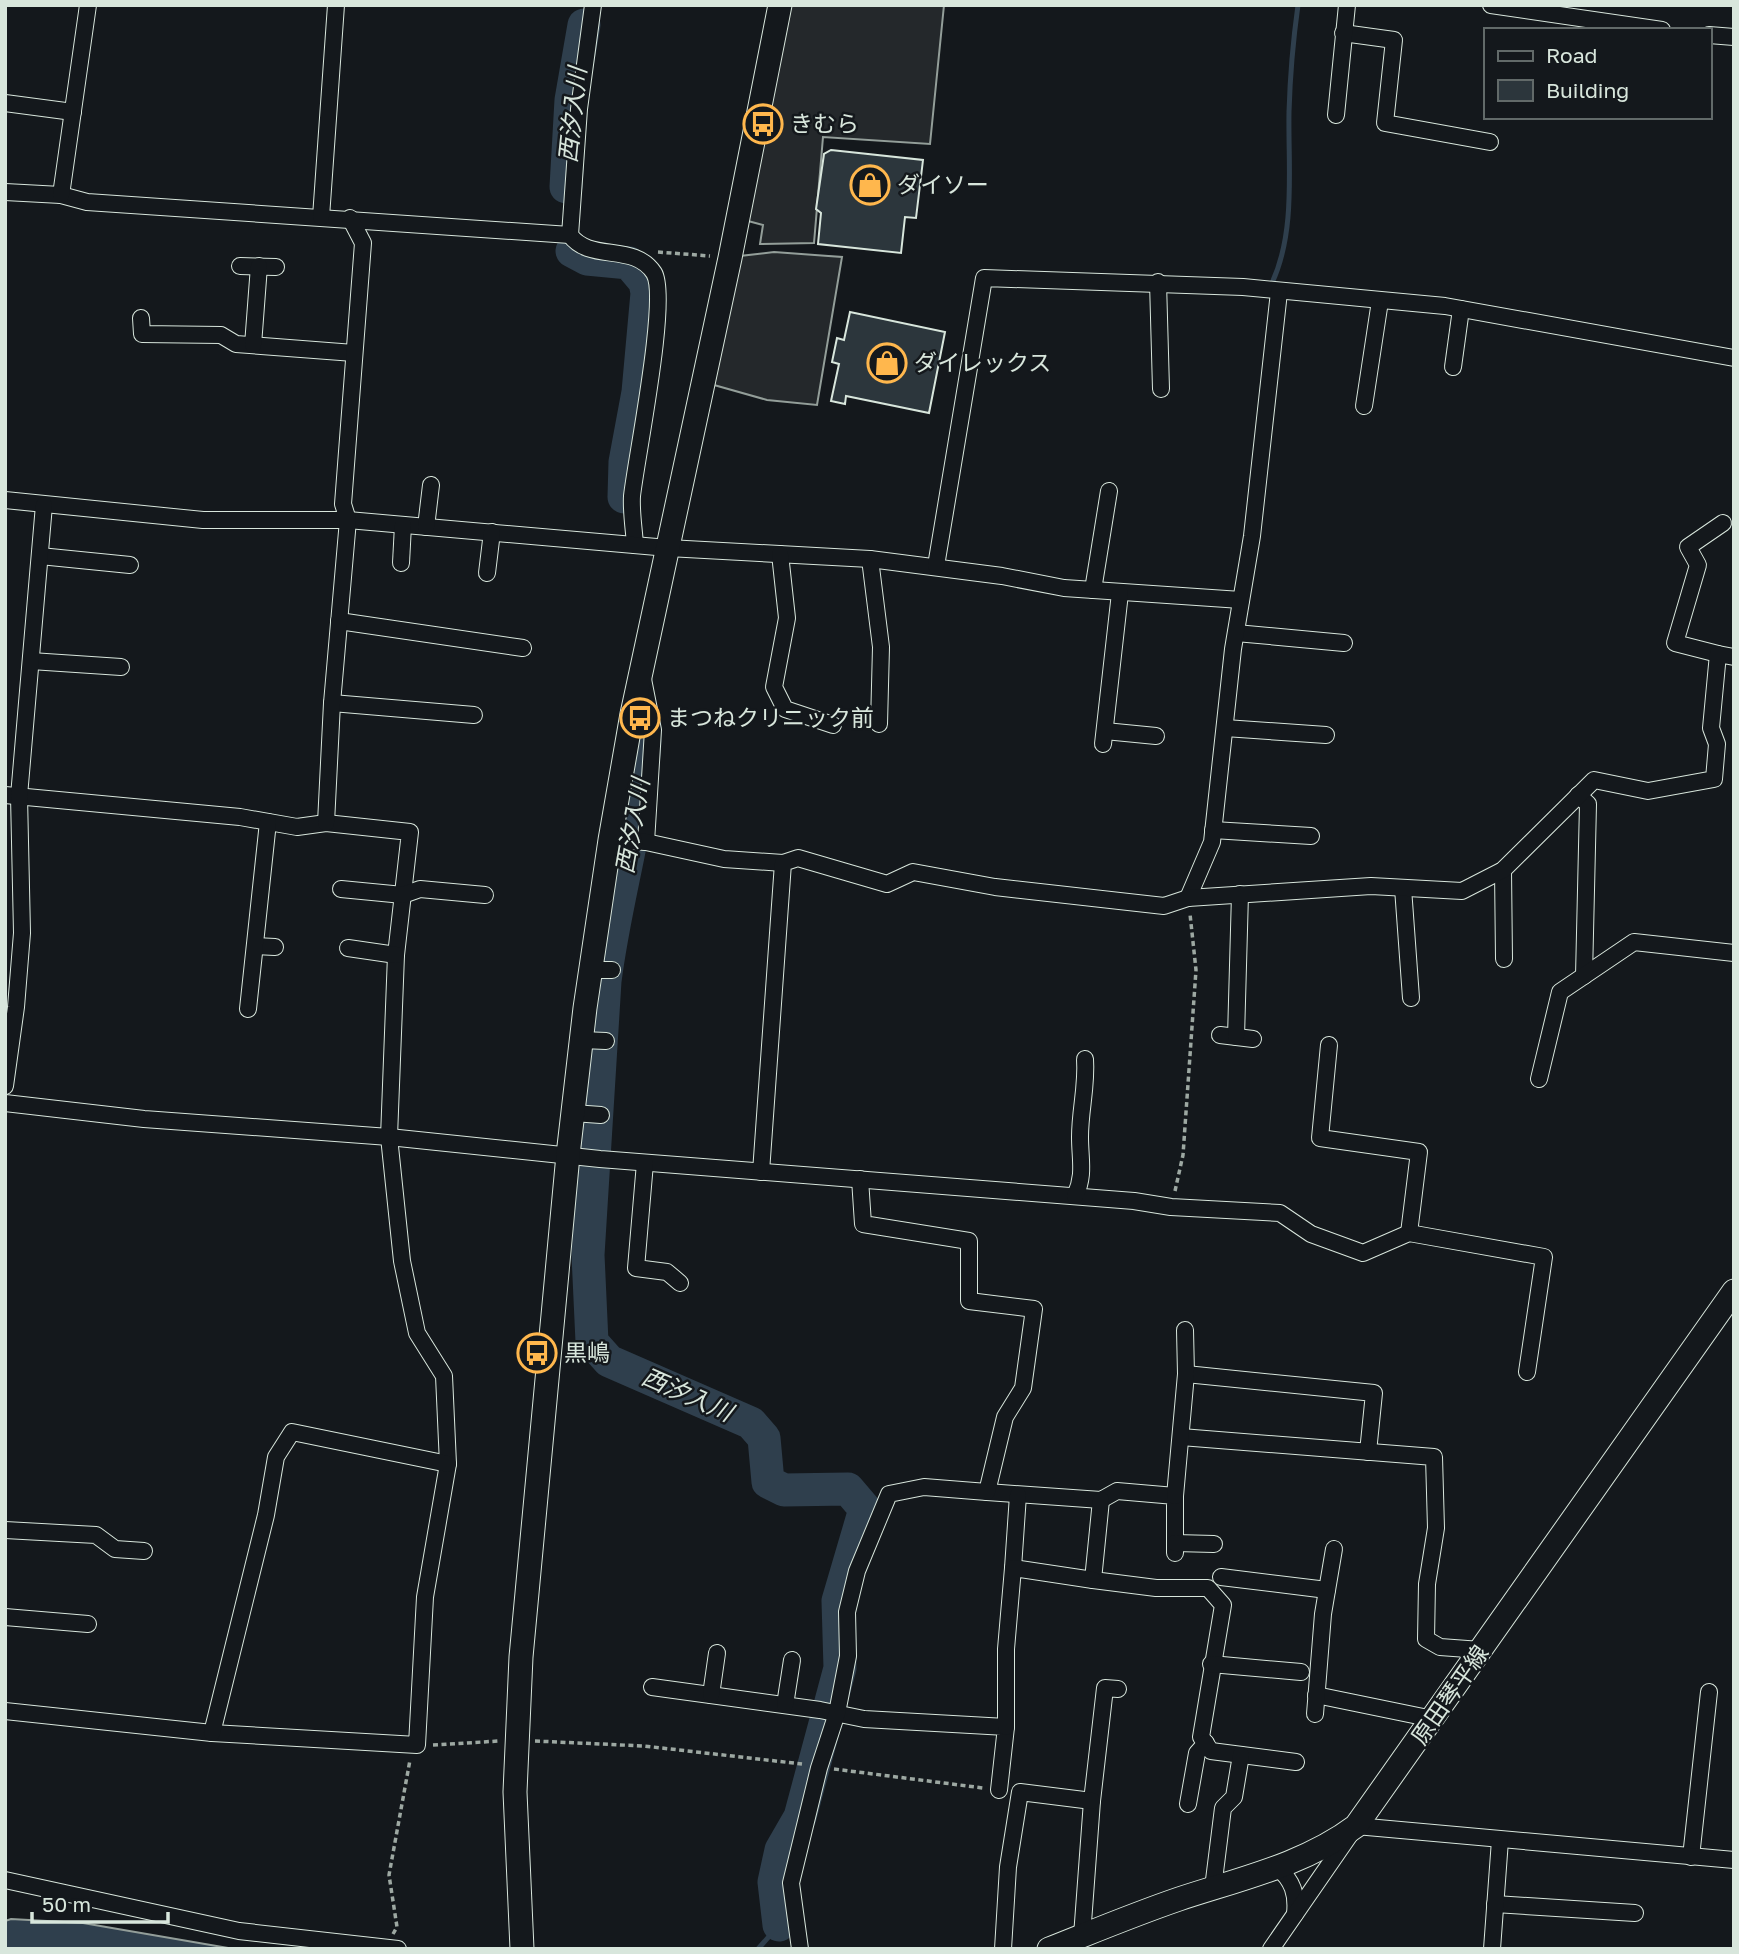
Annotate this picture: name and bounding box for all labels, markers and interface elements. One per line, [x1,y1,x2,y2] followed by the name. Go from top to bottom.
[1484,28,1711,119] legend
[1546,42,1597,68] text: Road
[552,63,591,164] water label: 西汐入川
[1546,77,1629,103] text: Building
[742,103,784,145] bus stop icon: きむら
[790,109,859,137] place label: きむら
[849,164,891,206] shop icon: ダイソー
[897,170,989,198] place label: ダイソー
[866,342,908,384] shop icon: ダイレックス
[914,348,1051,376] place label: ダイレックス
[619,697,661,739] bus stop icon: まつねクリニック前
[667,703,874,731] place label: まつねクリニック前
[609,773,655,876] water label: 西汐入川
[516,1332,558,1374] bus stop icon: 黒嶋
[564,1338,610,1366] place label: 黒嶋
[638,1361,740,1428] water label: 西汐入川
[1405,1639,1494,1750] street label: 原田琴平線
[32,1881,168,1925] scale bar
[42,1891,91,1917] text: 50 m

